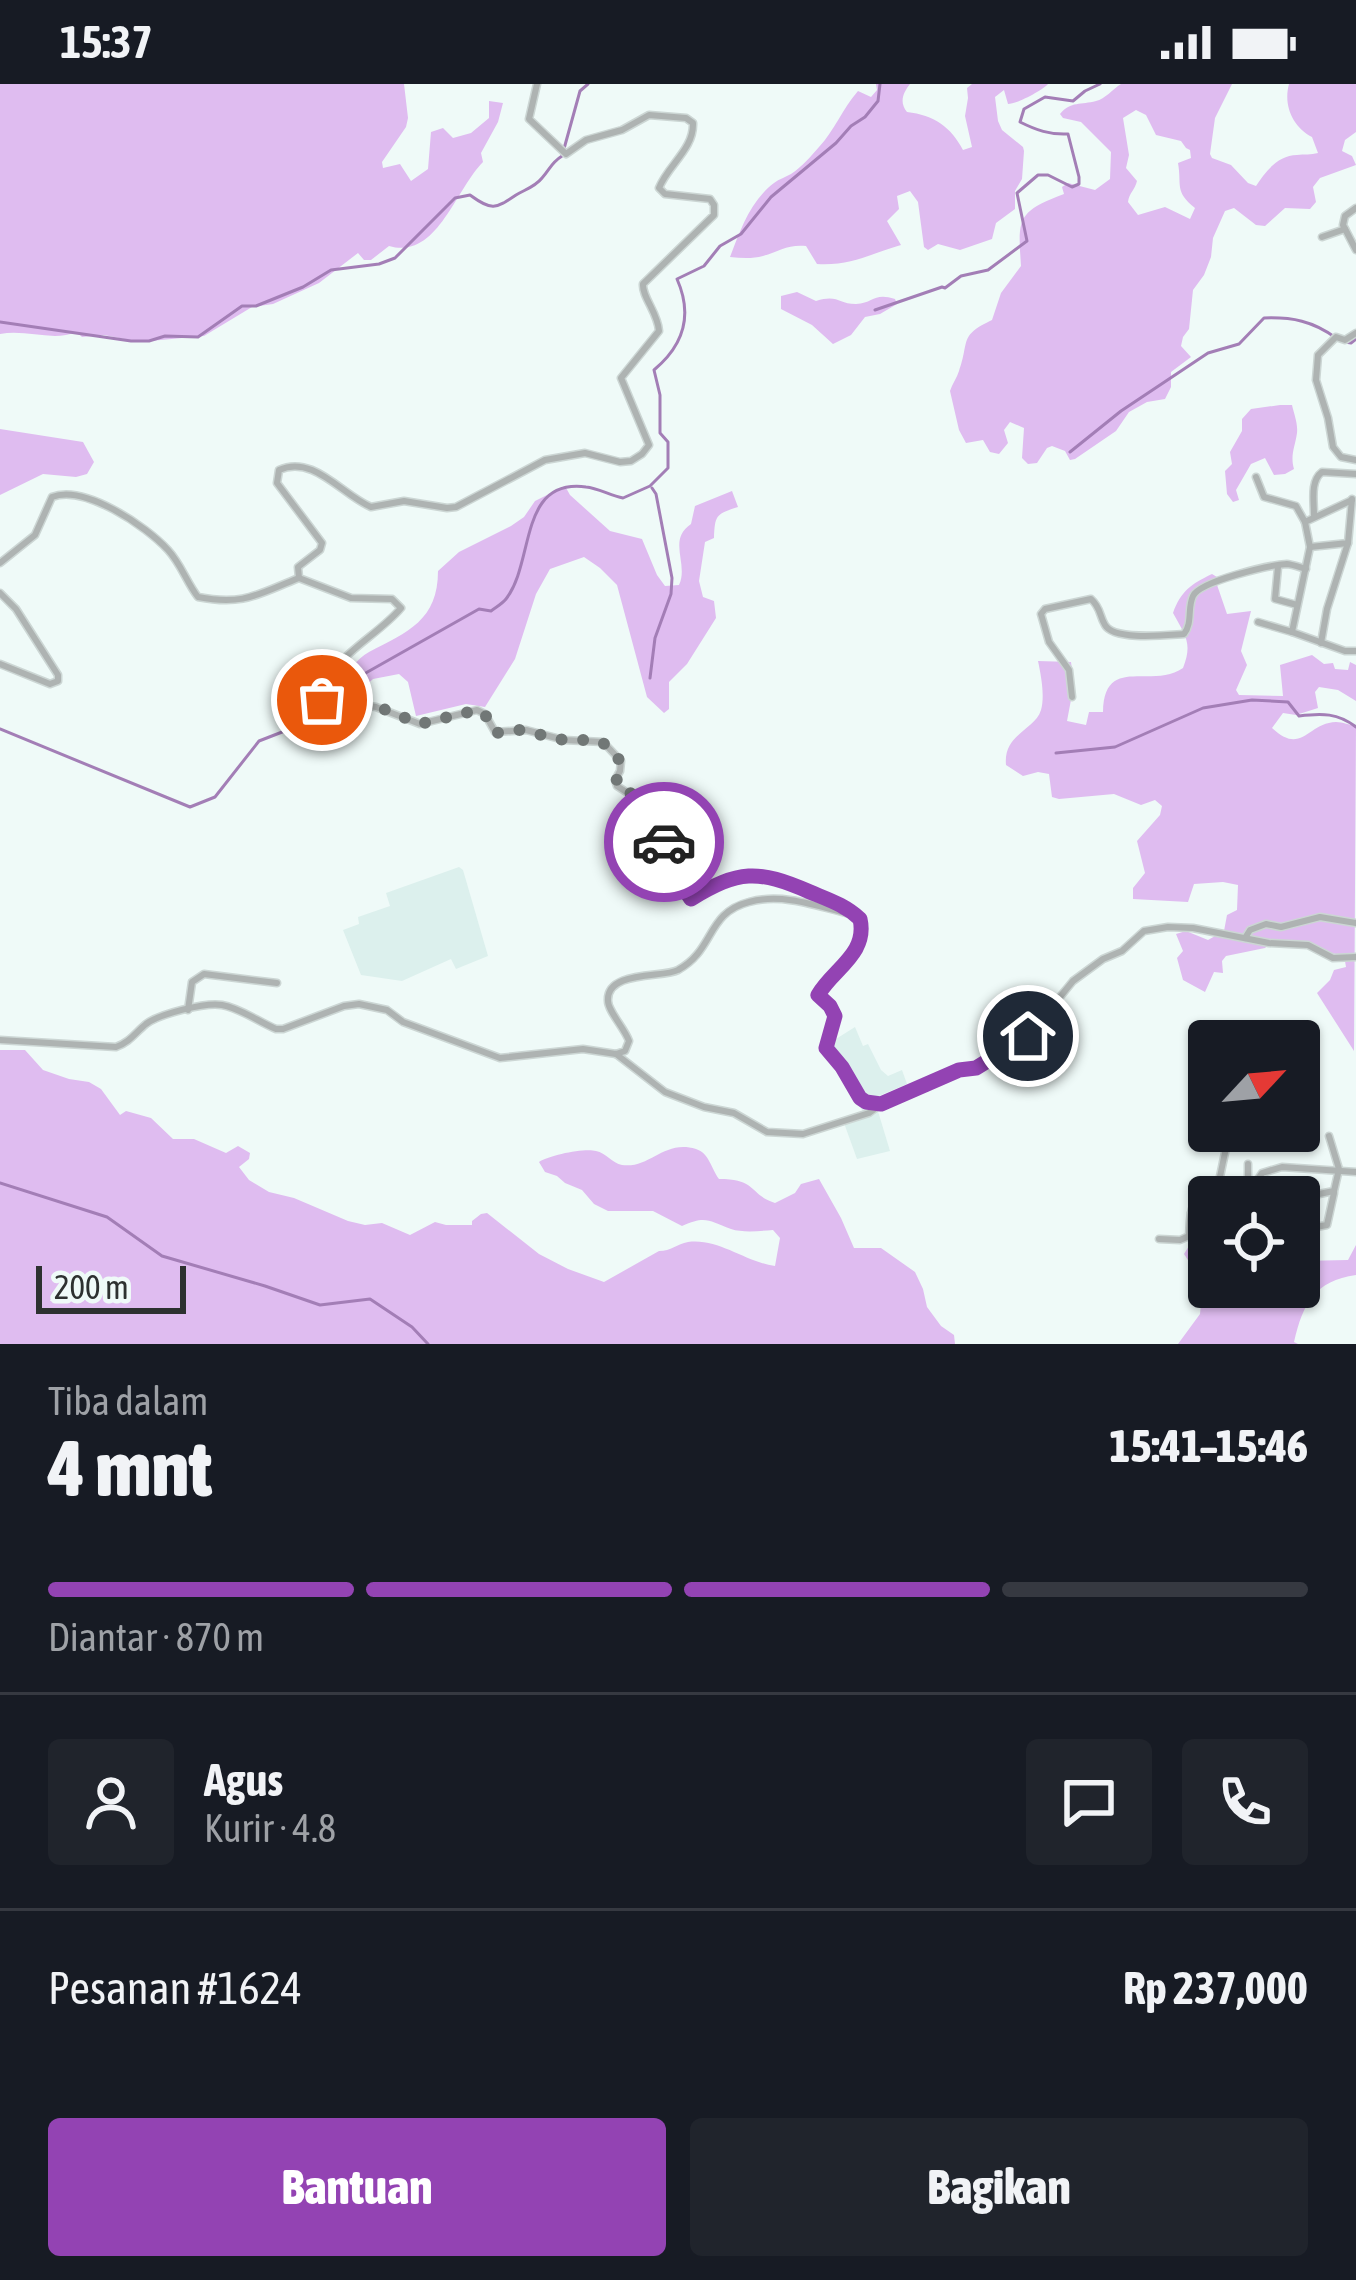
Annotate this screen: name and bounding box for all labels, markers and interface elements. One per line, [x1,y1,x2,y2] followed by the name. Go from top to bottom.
[60,16,153,68] text: 15:37
[271,649,373,751] pin
[289,667,355,733] icon: bag
[604,782,724,902] courier
[631,809,697,875] icon: car
[977,985,1079,1087] pin
[995,1003,1061,1069] icon: home
[1188,1020,1320,1152] north arrow
[1188,1020,1320,1308] map controls
[1188,1176,1320,1308] button: locate
[36,1260,186,1313] scale bar
[54,1268,129,1306] text: 200 m
[48,1379,208,1423] text: Tiba dalam
[1109,1420,1308,1472] text: 15:41–15:46
[48,1423,212,1513] text: 4 mnt
[48,1615,264,1659] text: Diantar · 870 m
[48,1739,174,1865] button: person
[1026,1739,1152,1865] button: chat
[1182,1739,1308,1865] button: phone
[204,1754,283,1806] text: Agus
[204,1806,336,1850] text: Kurir · 4.8
[48,1962,302,2014] text: Pesanan #1624
[1123,1962,1308,2014] text: Rp 237,000
[48,2118,666,2256] button: Bantuan
[690,2118,1308,2256] button: Bagikan

